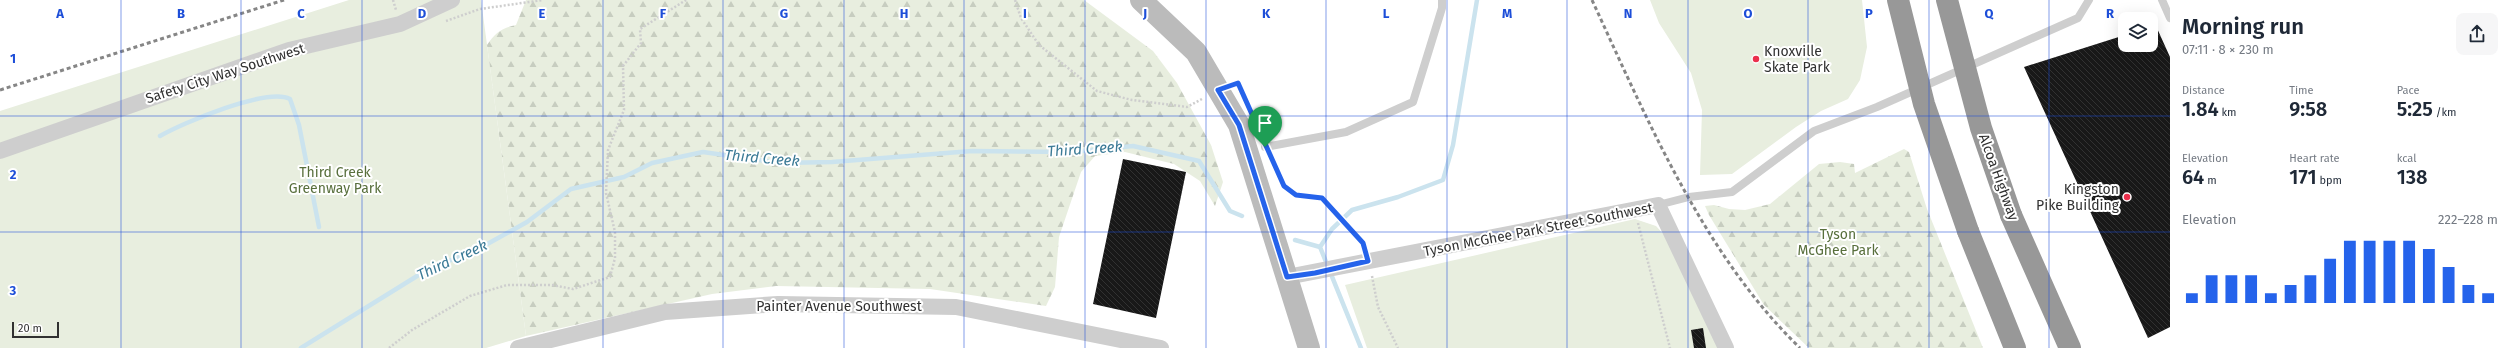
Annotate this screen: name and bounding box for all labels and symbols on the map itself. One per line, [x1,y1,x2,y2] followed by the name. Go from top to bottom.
[55,6,64,21] text: A
[177,6,185,21] text: B
[297,6,305,21] text: C
[418,6,427,21] text: D
[539,6,546,21] text: E
[660,6,667,21] text: F
[780,6,788,21] text: G
[900,6,908,21] text: H
[1023,6,1027,21] text: I
[1142,6,1147,21] text: J
[1262,6,1271,21] text: K
[1383,6,1390,21] text: L
[1502,6,1512,21] text: M
[1624,6,1632,21] text: N
[1744,6,1753,21] text: O
[1865,6,1873,21] text: P
[1985,6,1995,21] text: Q
[2106,6,2115,21] text: R
[144,39,308,107] street label: Safety City Way Southwest
[1764,43,1831,76] place label: Knoxville Skate Park
[10,51,16,66] text: 1
[1751,54,1761,64] marker: Knoxville Skate Park
[1248,106,1282,147] pin
[1975,132,2022,223] street label: Alcoa Highway
[1047,137,1123,161] water label: Third Creek
[724,146,800,170] water label: Third Creek
[289,164,382,197] park label: Third Creek Greenway Park
[10,167,17,182] text: 2
[2036,181,2120,214] place label: Kingston Pike Building
[2122,192,2132,202] marker: Kingston Pike Building
[1422,199,1655,260] street label: Tyson McGhee Park Street Southwest
[1797,226,1879,259] park label: Tyson McGhee Park
[414,236,490,284] water label: Third Creek
[9,283,17,298] text: 3
[756,298,923,315] street label: Painter Avenue Southwest
[12,320,59,339] scale bar

